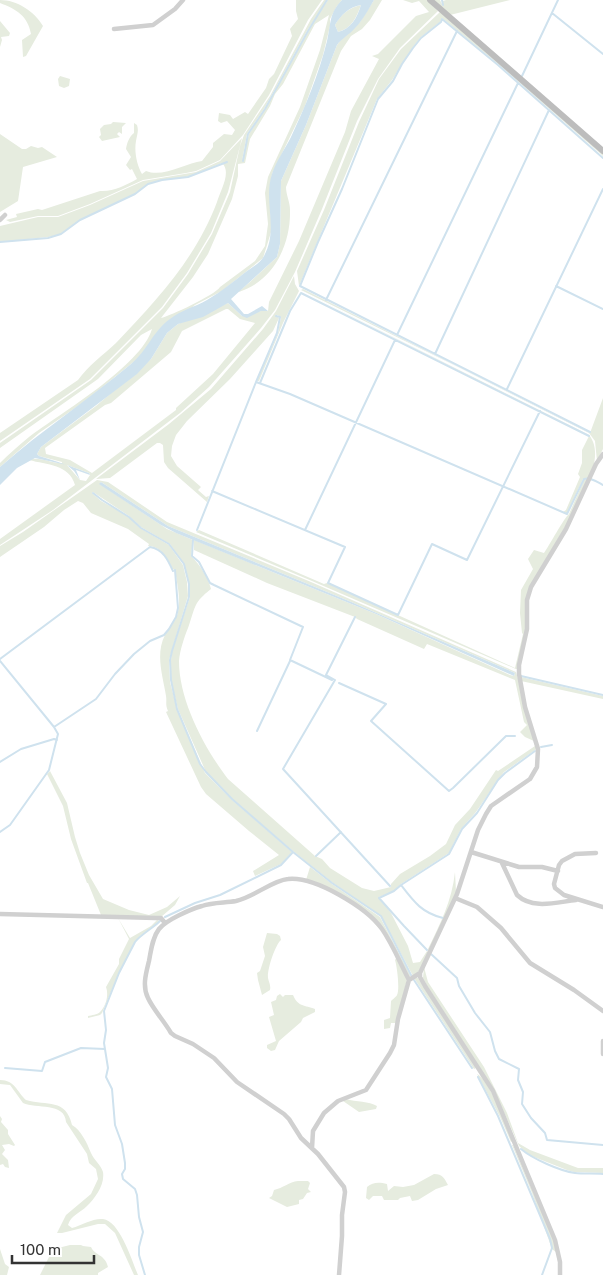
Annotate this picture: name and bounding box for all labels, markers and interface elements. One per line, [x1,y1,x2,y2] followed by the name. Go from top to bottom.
[12,1232,95,1264] scale bar
[20,1241,61,1258] text: 100 m

